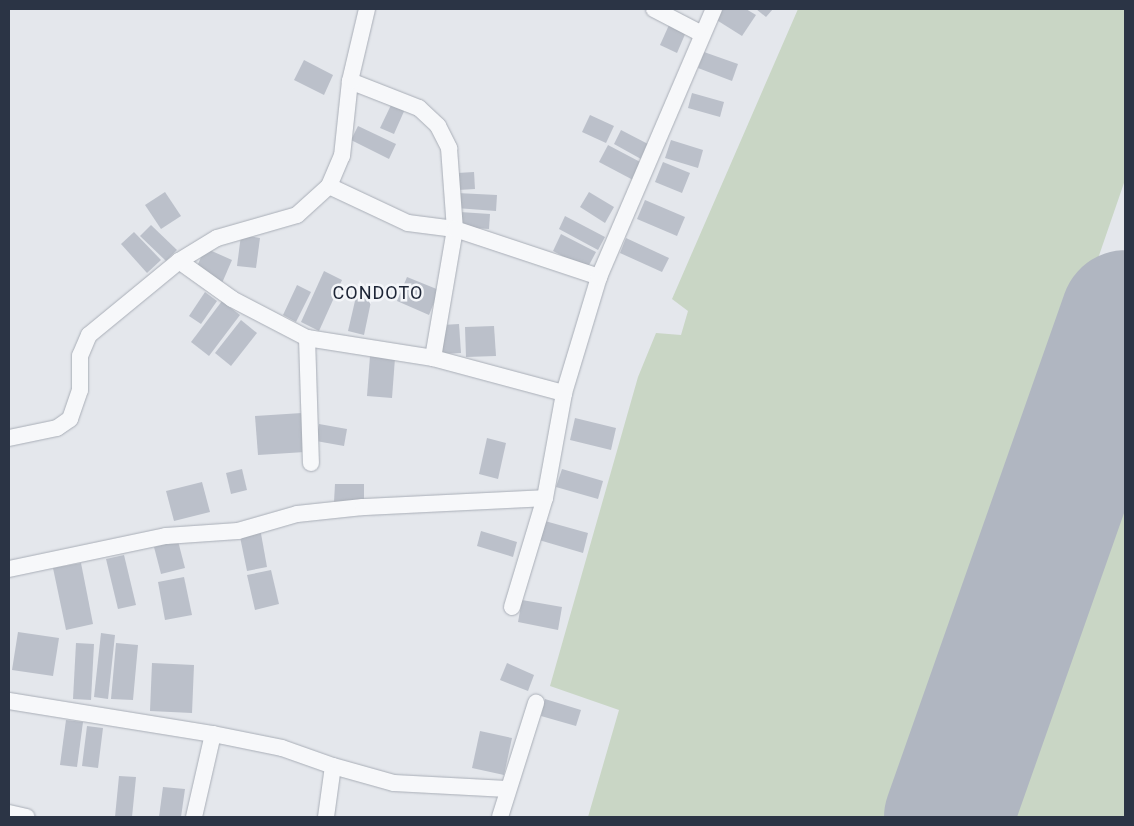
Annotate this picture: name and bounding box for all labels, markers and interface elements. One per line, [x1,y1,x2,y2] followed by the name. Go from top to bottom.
[332,282,424,304] district label: CONDOTO

